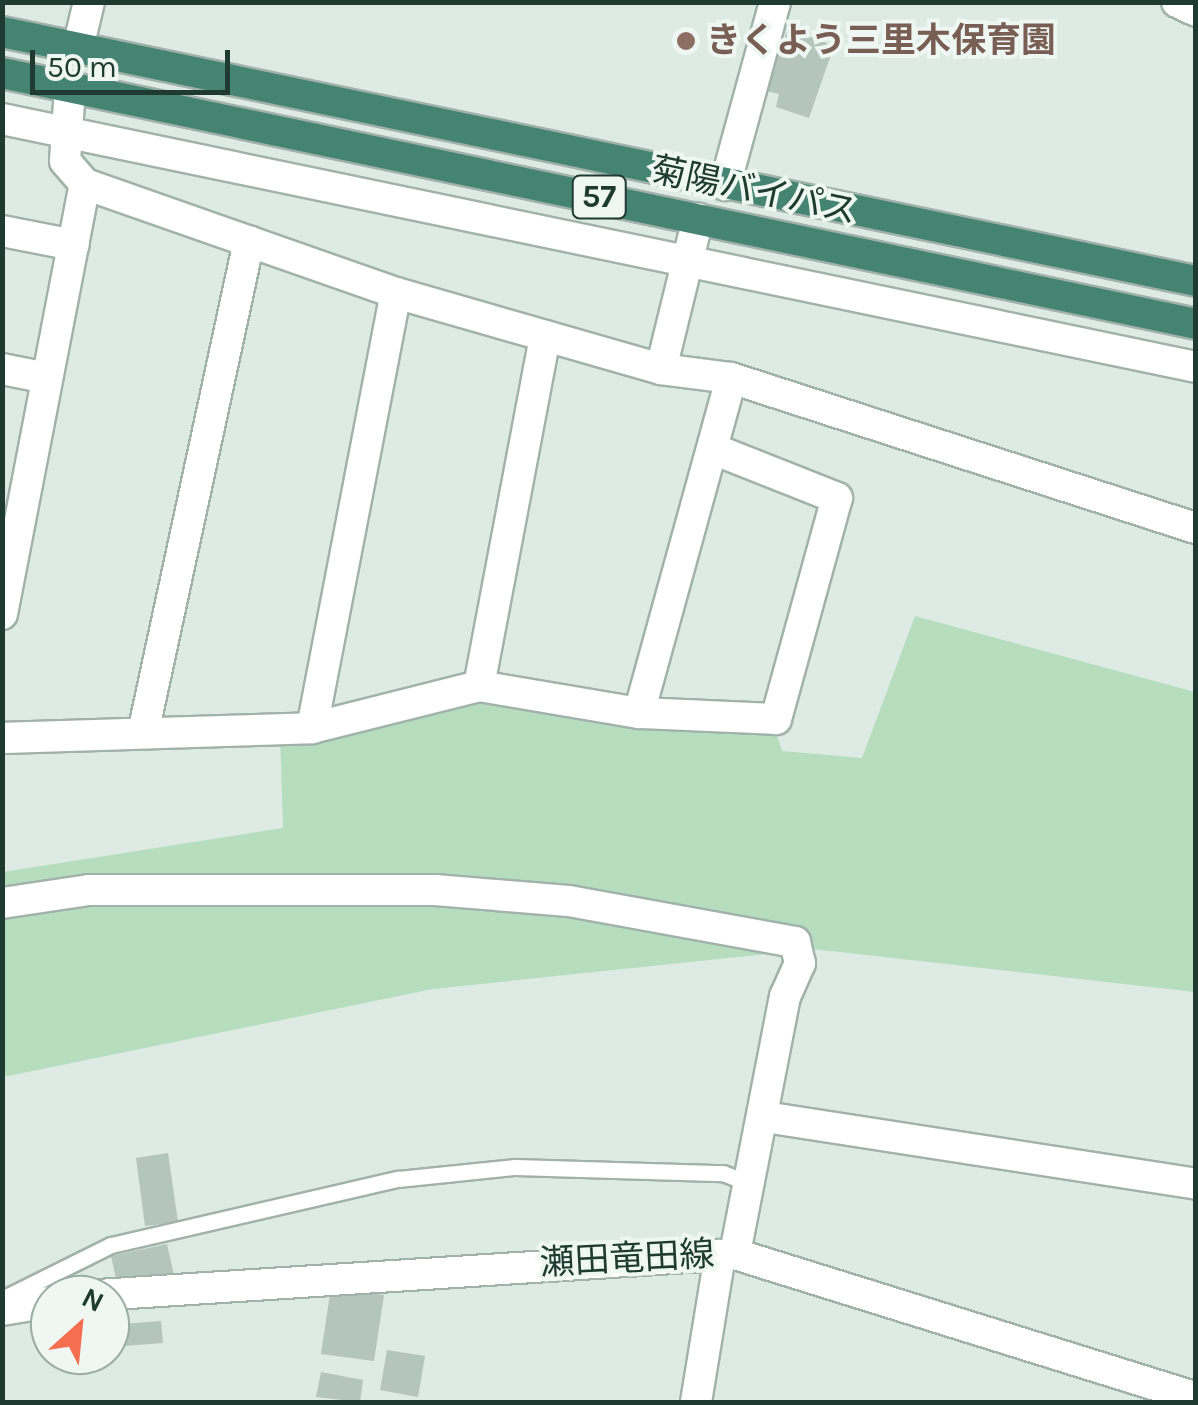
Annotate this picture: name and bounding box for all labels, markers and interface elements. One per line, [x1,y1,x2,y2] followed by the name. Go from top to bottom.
[706,20,1056,62] place label: きくよう三里木保育園
[35,30,235,92] scale bar
[675,30,697,52] marker: きくよう三里木保育園
[47,49,117,85] text: 50 m
[647,149,861,233] street label: 菊陽バイパス
[572,170,626,224] road number: 57
[539,1233,715,1285] street label: 瀬田竜田線
[30,1275,130,1375] north arrow
[76,1280,109,1319] text: N

